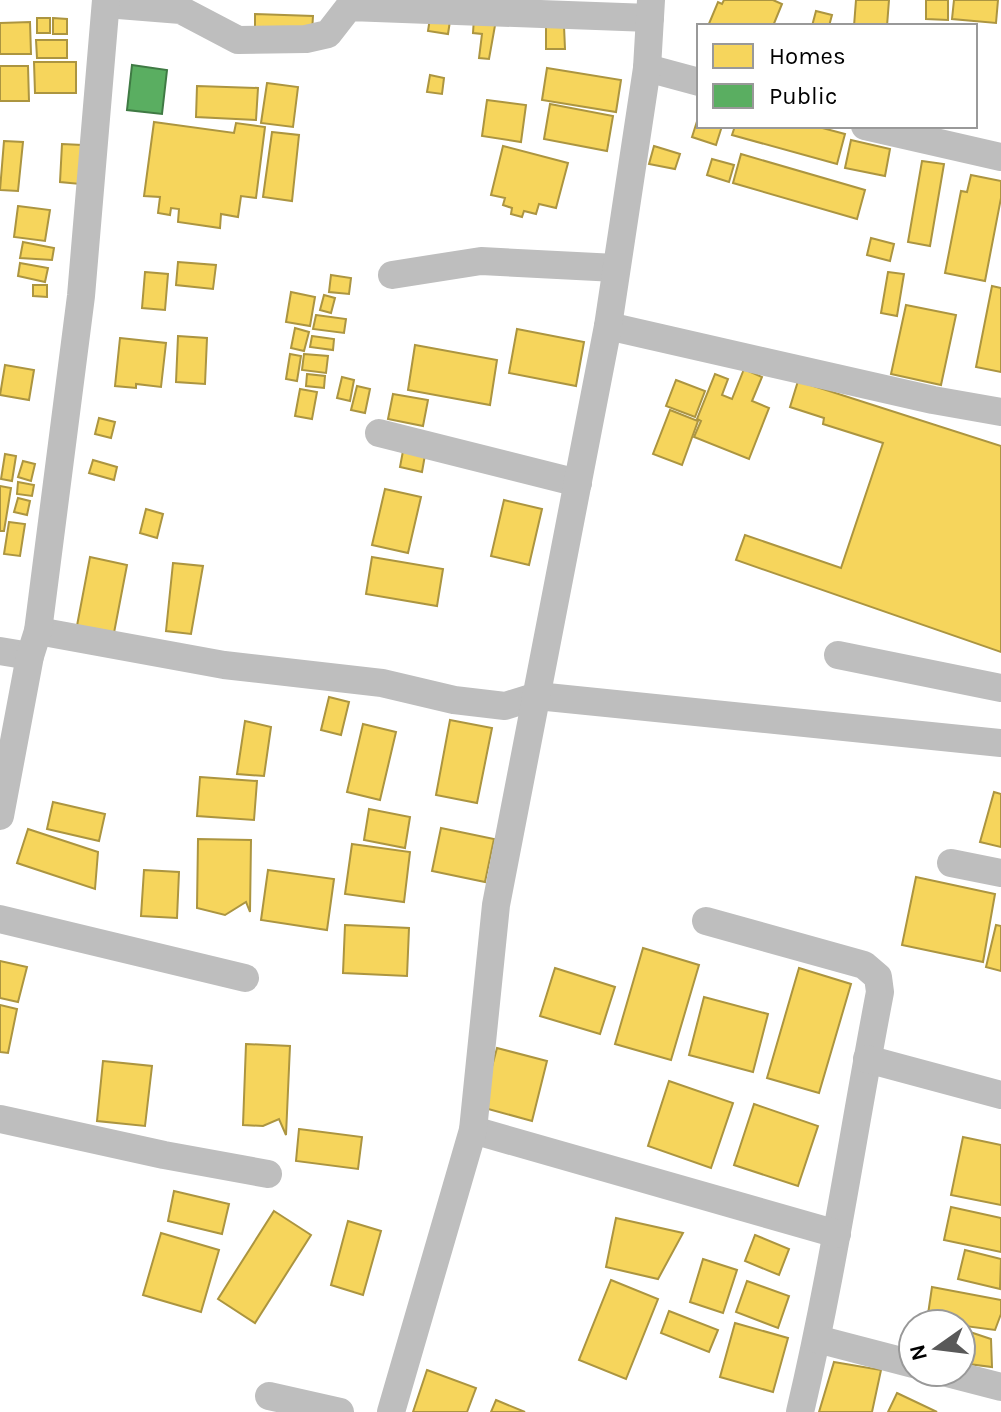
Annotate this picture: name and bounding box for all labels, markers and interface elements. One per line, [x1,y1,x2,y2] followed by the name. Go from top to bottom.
[697,24,977,128] legend
[769,42,846,70] text: Homes
[769,82,837,110] text: Public
[897,1308,977,1388] north arrow
[904,1342,933,1363] text: N

